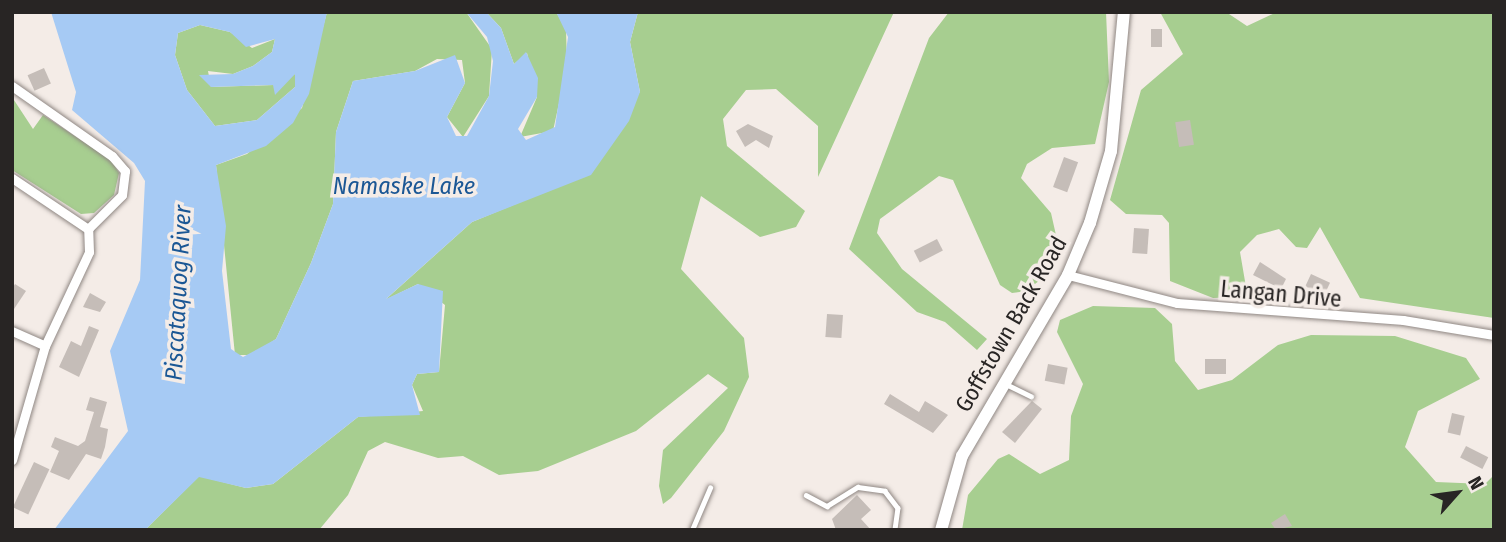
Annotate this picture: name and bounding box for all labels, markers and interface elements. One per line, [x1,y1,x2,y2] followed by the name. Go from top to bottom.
[333,173,475,201] water label: Namaske Lake
[160,205,198,381] water label: Piscataquog River
[949,231,1073,417] street label: Goffstown Back Road
[1219,275,1343,313] street label: Langan Drive
[1422,458,1492,528] north arrow
[1463,472,1489,493] text: N

